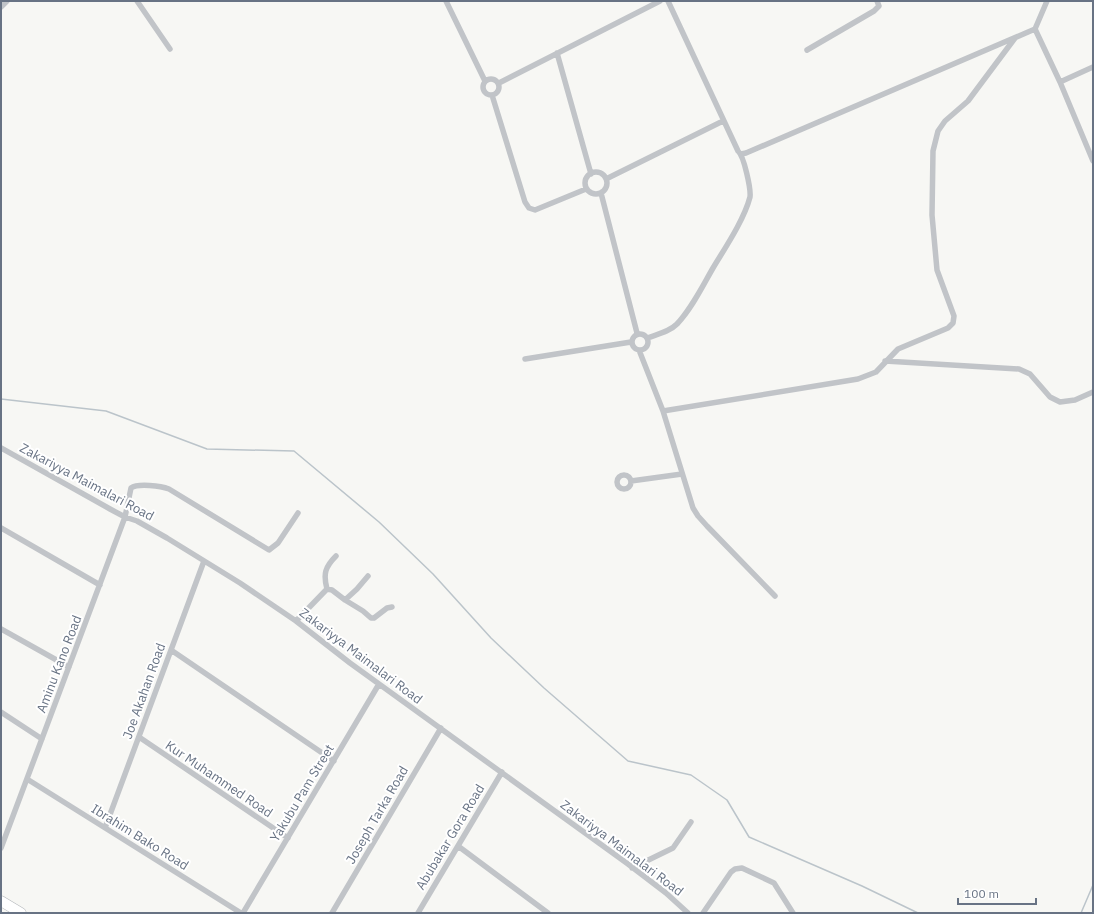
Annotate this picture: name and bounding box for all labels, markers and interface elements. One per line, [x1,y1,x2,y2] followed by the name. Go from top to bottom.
[17,439,157,525] street label: Zakariyya Maimalari Road
[296,604,426,708] street label: Zakariyya Maimalari Road
[33,613,85,715] street label: Aminu Kano Road
[119,641,169,741] street label: Joe Akahan Road
[162,737,276,821] street label: Kur Muhammed Road
[266,741,338,845] street label: Yakubu Pam Street
[342,763,412,867] street label: Joseph Tarka Road
[412,781,488,893] street label: Abubakar Gora Road
[557,796,687,900] street label: Zakariyya Maimalari Road
[88,800,192,874] street label: Ibrahim Bako Road
[958,880,1036,906] scale bar
[964,886,999,901] text: 100 m

